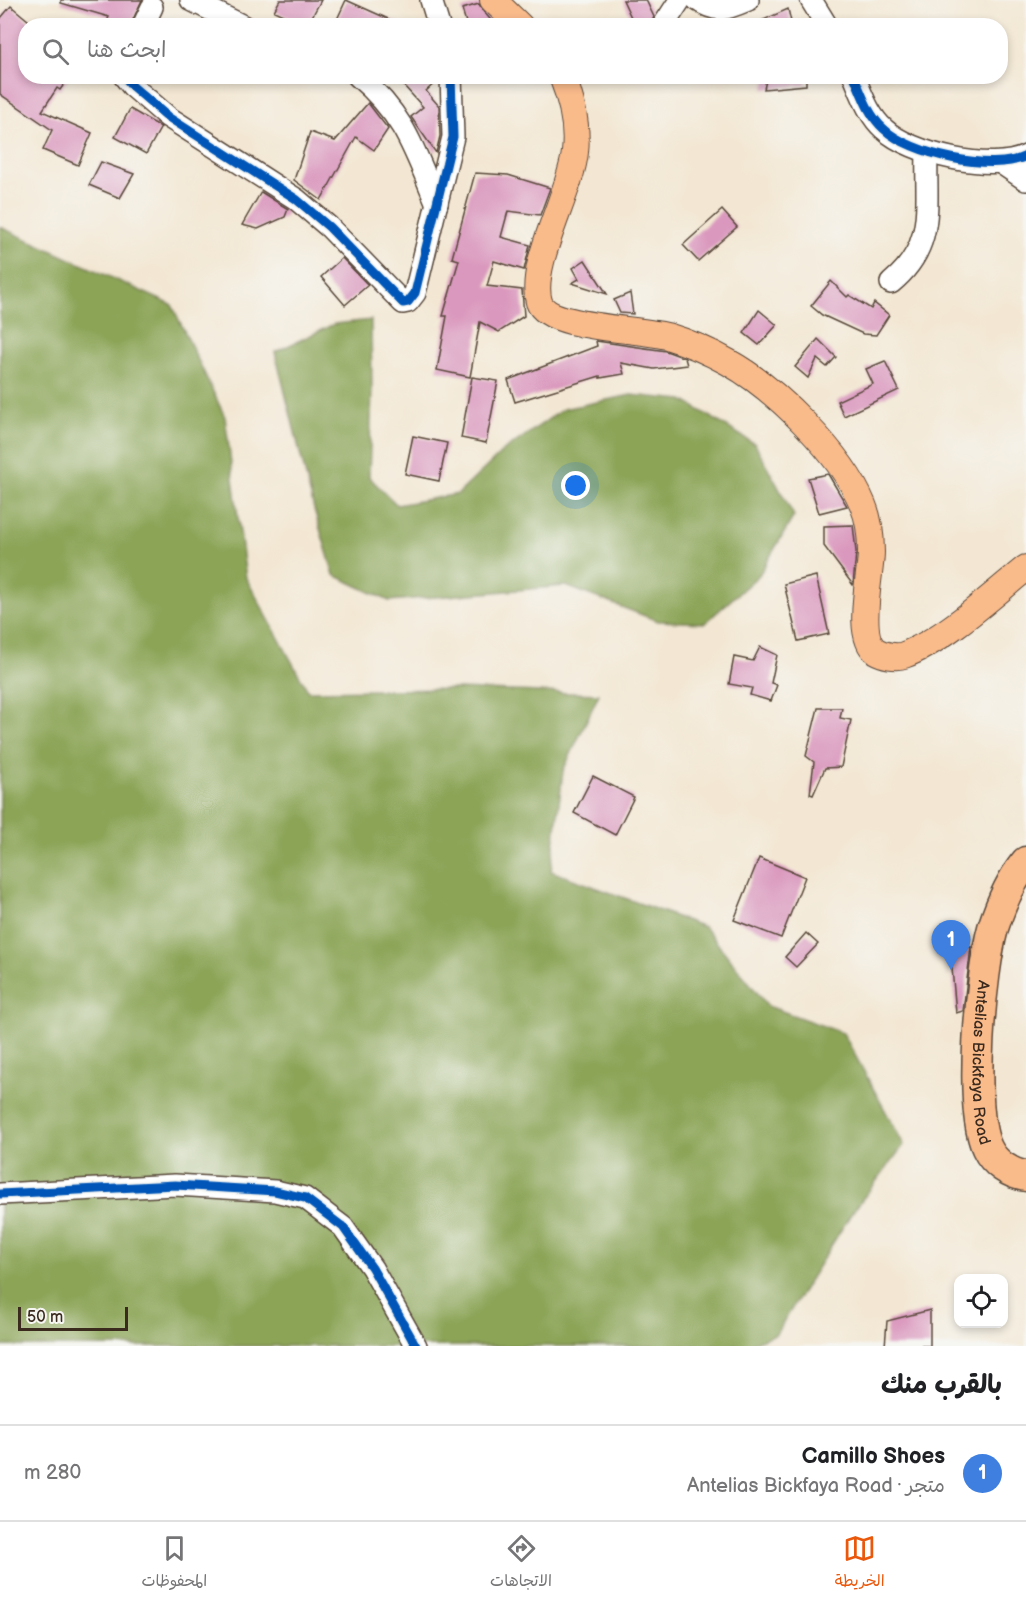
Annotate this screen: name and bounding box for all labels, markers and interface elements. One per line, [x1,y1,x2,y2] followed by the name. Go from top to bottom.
[18,18,1008,84] search box
[39,35,72,68] icon: search
[87,37,167,64] text: ابحث هنا
[561,471,590,500] your location
[932,920,970,970] pin: 1
[968,979,994,1147] street label: Antelias Bickfaya Road
[954,1274,1008,1328] map controls
[954,1274,1008,1328] button: locate
[18,1304,128,1332] scale bar
[27,1308,63,1327] text: 50 m
[881,1370,1002,1401] text: بالقرب منك
[802,1443,945,1470] text: Camillo Shoes
[24,1461,81,1485] text: 280 m
[978,1461,987,1485] text: 1
[687,1474,945,1498] text: متجر · Antelias Bickfaya Road
[141,1532,207,1595] tab: المحفوظات
[490,1532,552,1595] tab: الاتجاهات
[835,1532,885,1595] tab: الخريطة

